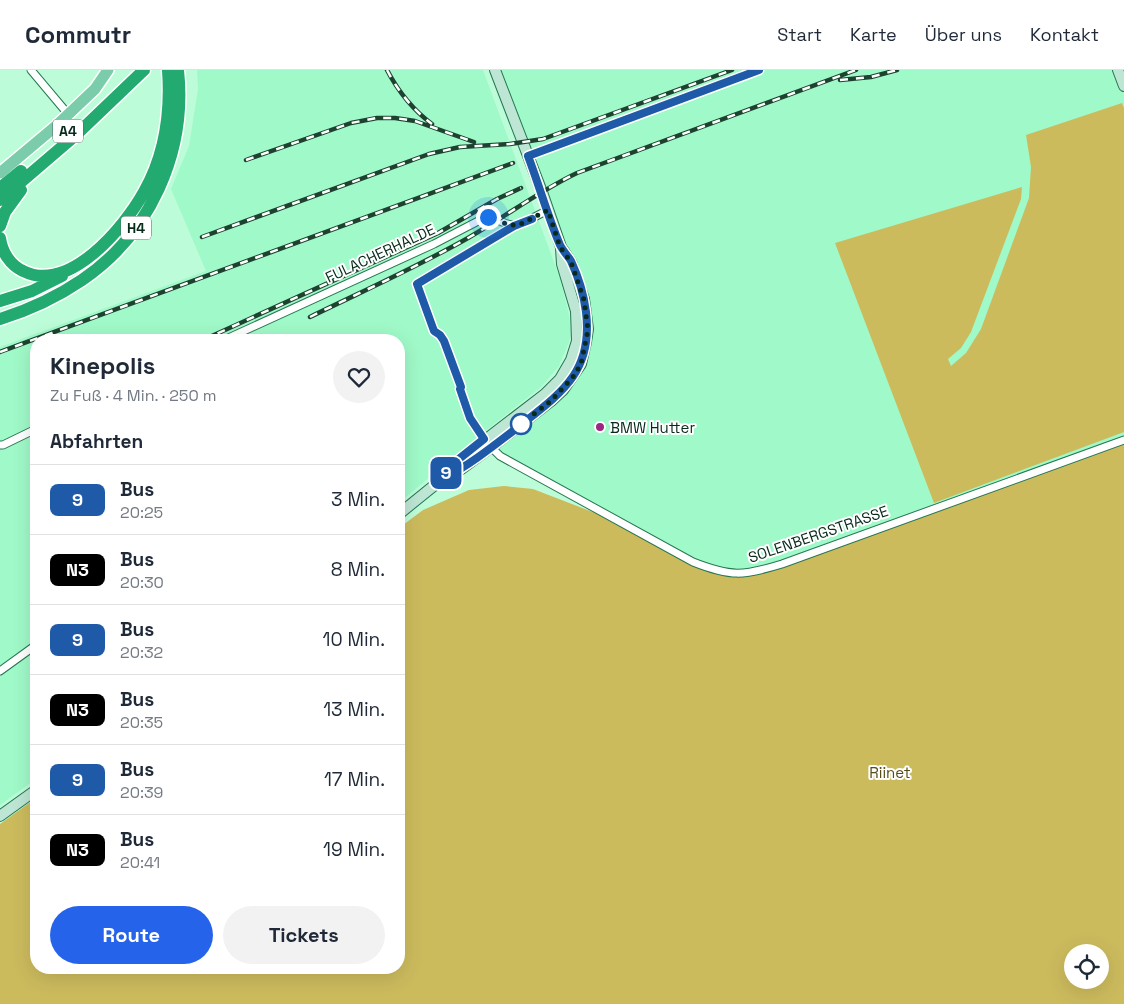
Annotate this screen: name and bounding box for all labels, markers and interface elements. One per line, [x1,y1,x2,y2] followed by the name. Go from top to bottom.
[25,19,131,50] text: Commutr
[777,23,822,46] text: Start
[850,23,897,46] text: Karte
[925,23,1002,46] text: Über uns
[1030,23,1099,46] text: Kontakt
[53,119,83,142] road number: A4
[476,205,501,230] your location
[121,216,151,240] road number: H4
[322,219,438,287] street label: FULACHERHALDE
[50,350,155,381] text: Kinepolis
[333,351,385,403] button: heart
[50,385,217,406] text: Zu Fuß · 4 Min. · 250 m
[510,413,532,435] unlabelled marker
[610,418,695,437] place label: BMW Hutter
[594,421,606,433] marker: BMW Hutter
[50,429,143,454] text: Abfahrten
[430,457,462,489] line badge: 9
[440,461,452,484] text: 9
[120,477,154,502] text: Bus
[331,487,385,512] text: 3 Min.
[72,488,83,511] text: 9
[745,501,891,567] street label: SOLENBERGSTRASSE
[120,502,163,523] text: 20:25
[120,547,154,572] text: Bus
[331,557,385,582] text: 8 Min.
[66,558,89,581] text: N3
[120,572,164,593] text: 20:30
[120,617,154,642] text: Bus
[322,627,385,652] text: 10 Min.
[72,628,83,651] text: 9
[120,642,163,663] text: 20:32
[120,687,154,712] text: Bus
[323,697,385,722] text: 13 Min.
[66,698,89,721] text: N3
[120,712,163,733] text: 20:35
[120,757,154,782] text: Bus
[869,763,911,782] park label: Riinet
[324,767,385,792] text: 17 Min.
[72,768,83,791] text: 9
[120,782,163,803] text: 20:39
[120,827,154,852] text: Bus
[323,837,385,862] text: 19 Min.
[66,838,89,861] text: N3
[120,852,160,873] text: 20:41
[50,906,213,964] button: Route
[223,906,385,964] button: Tickets
[1064,944,1109,989] map controls
[1064,944,1109,989] button: locate

